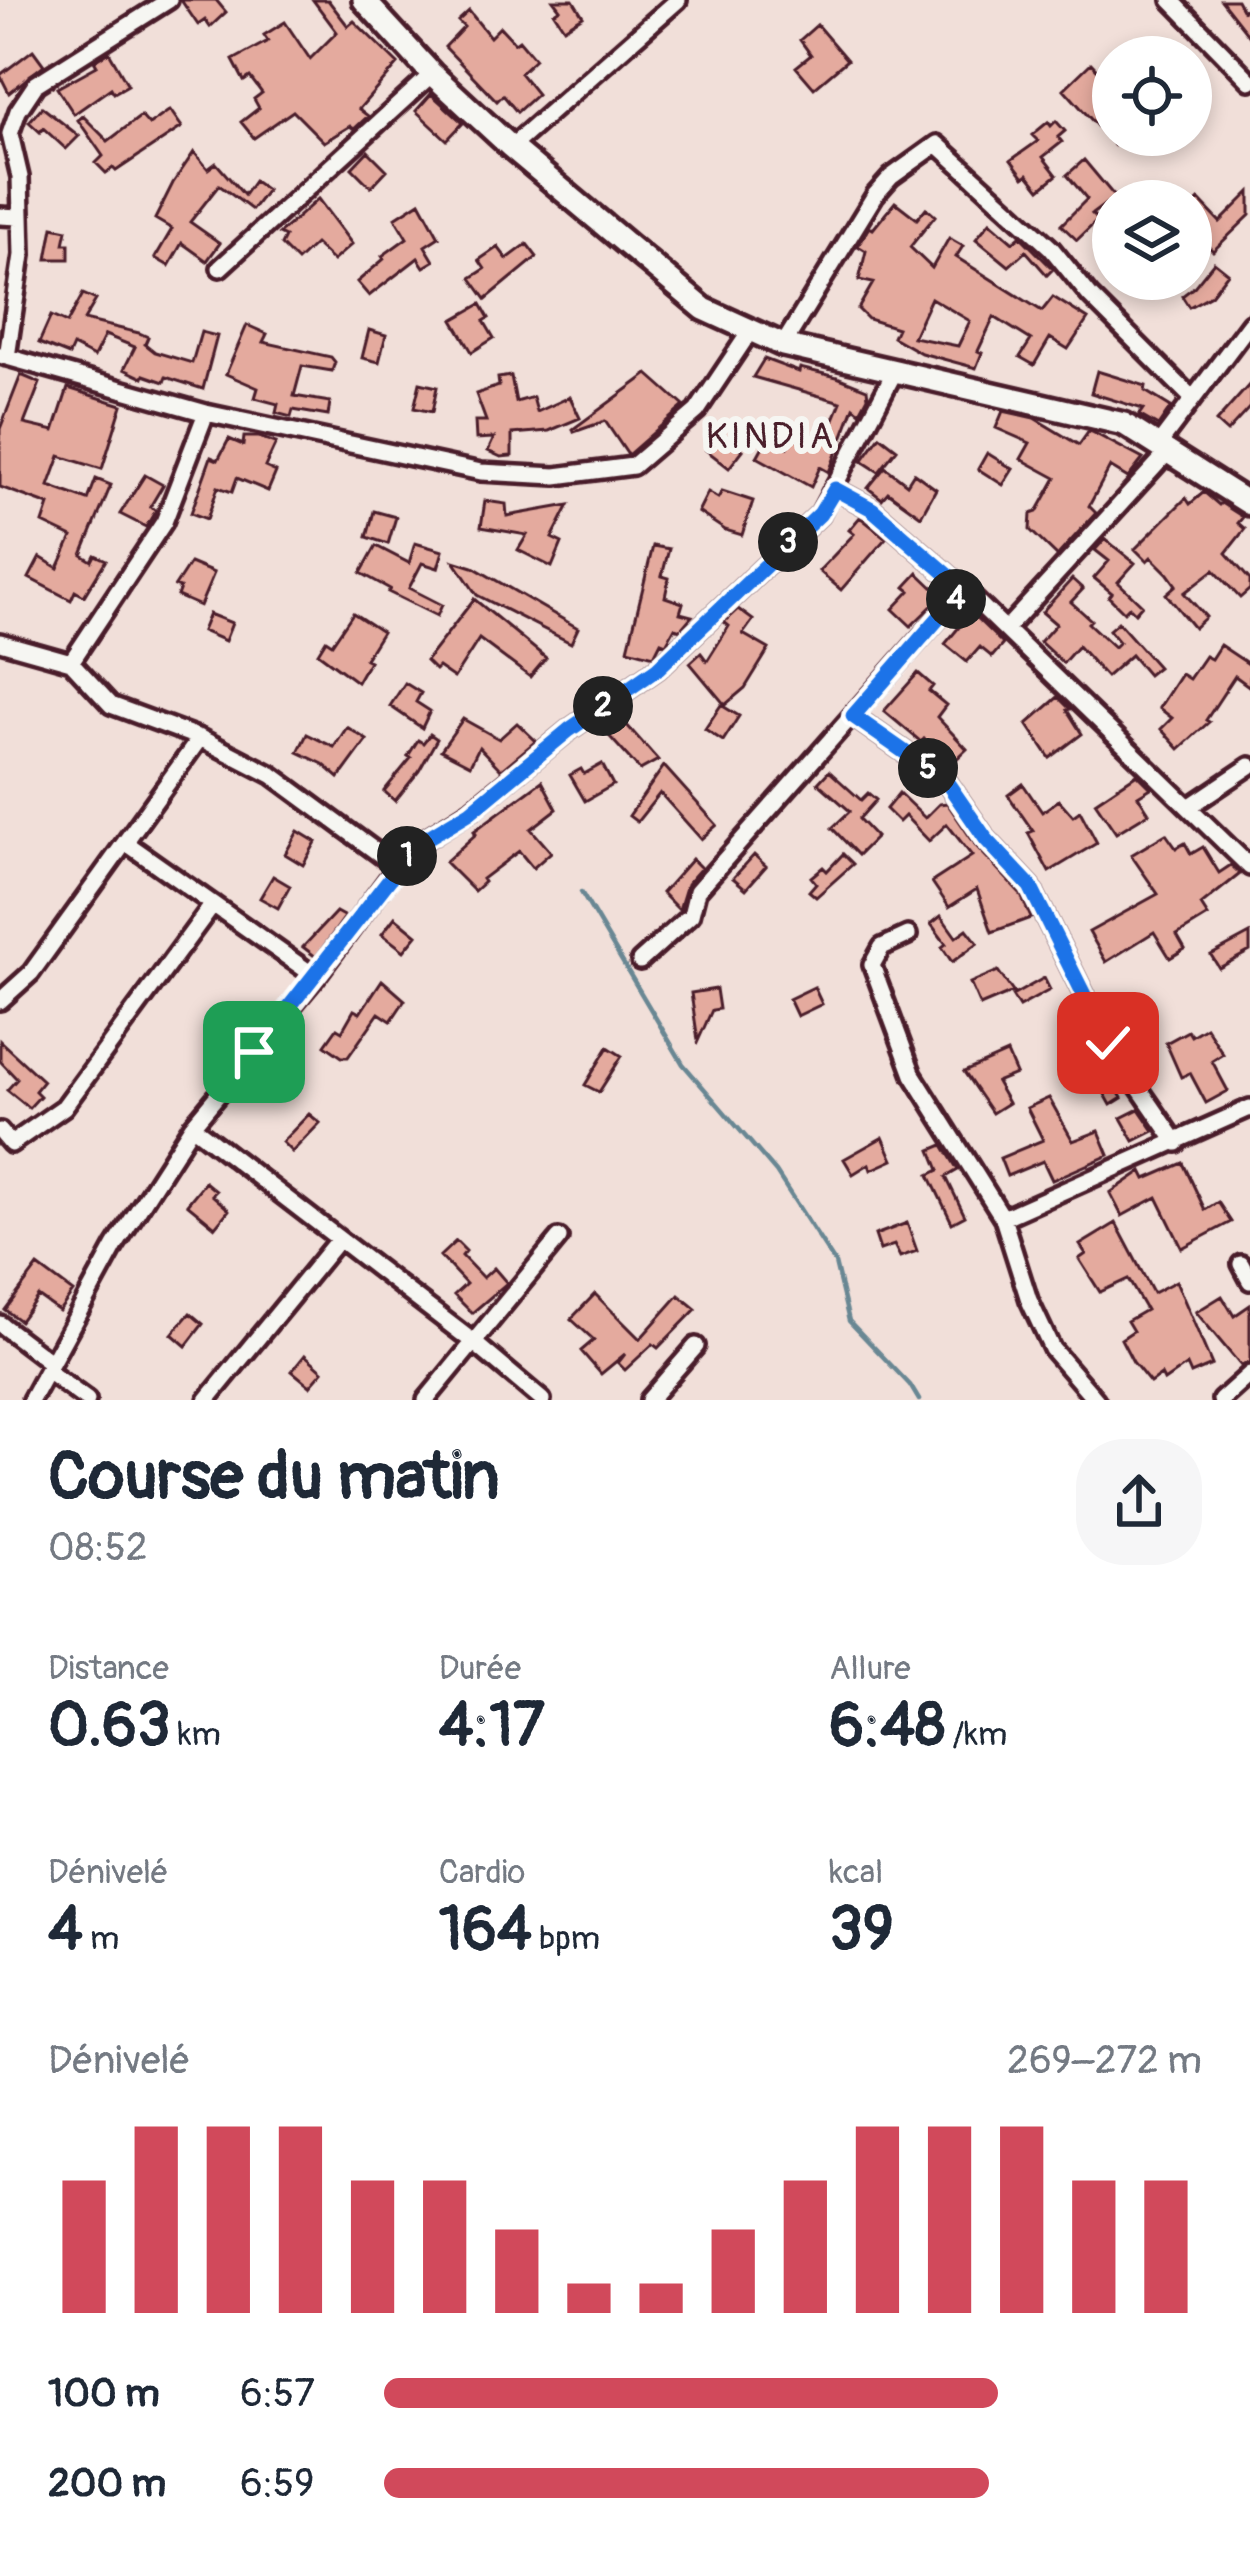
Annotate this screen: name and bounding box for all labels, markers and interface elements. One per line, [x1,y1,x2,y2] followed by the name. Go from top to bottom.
[1092,36,1212,300] map controls
[1092,36,1212,156] button: locate
[1092,180,1212,300] button: layers
[706,414,836,459] district label: KINDIA
[758,512,818,572] pin: 3
[779,521,797,562] text: 3
[926,569,986,629] pin: 4
[946,578,966,619] text: 4
[573,676,633,736] pin: 2
[594,685,612,726] text: 2
[898,738,958,798] pin: 5
[919,747,937,788] text: 5
[377,826,437,886] pin: 1
[401,835,413,876] text: 1
[1057,992,1159,1094] pin
[203,1001,305,1103] pin
[1075,1010,1141,1076] icon: check
[221,1019,287,1085] icon: arrive
[48,1436,500,1519] text: Course du matin
[1076,1439,1202,1565] button: share
[48,1523,148,1572] text: 08:52
[48,1648,169,1689] text: Distance
[439,1648,521,1689] text: Durée
[829,1648,910,1689] text: Allure
[48,1689,171,1764] text: 0.63
[439,1689,545,1764] text: 4:17
[829,1689,945,1764] text: 6:48
[171,1714,221,1755] text: km
[945,1714,1007,1755] text: /km
[48,1852,168,1893] text: Dénivelé
[439,1852,525,1893] text: Cardio
[829,1852,883,1893] text: kcal
[48,1893,83,1968] text: 4
[439,1893,532,1968] text: 164
[829,1893,894,1968] text: 39
[83,1918,119,1959] text: m
[532,1918,600,1959] text: bpm
[48,2036,190,2085] text: Dénivelé
[1007,2036,1202,2085] text: 269–272 m
[48,2369,160,2418] text: 100 m
[240,2369,315,2418] text: 6:57
[48,2459,166,2508] text: 200 m
[240,2459,314,2508] text: 6:59

